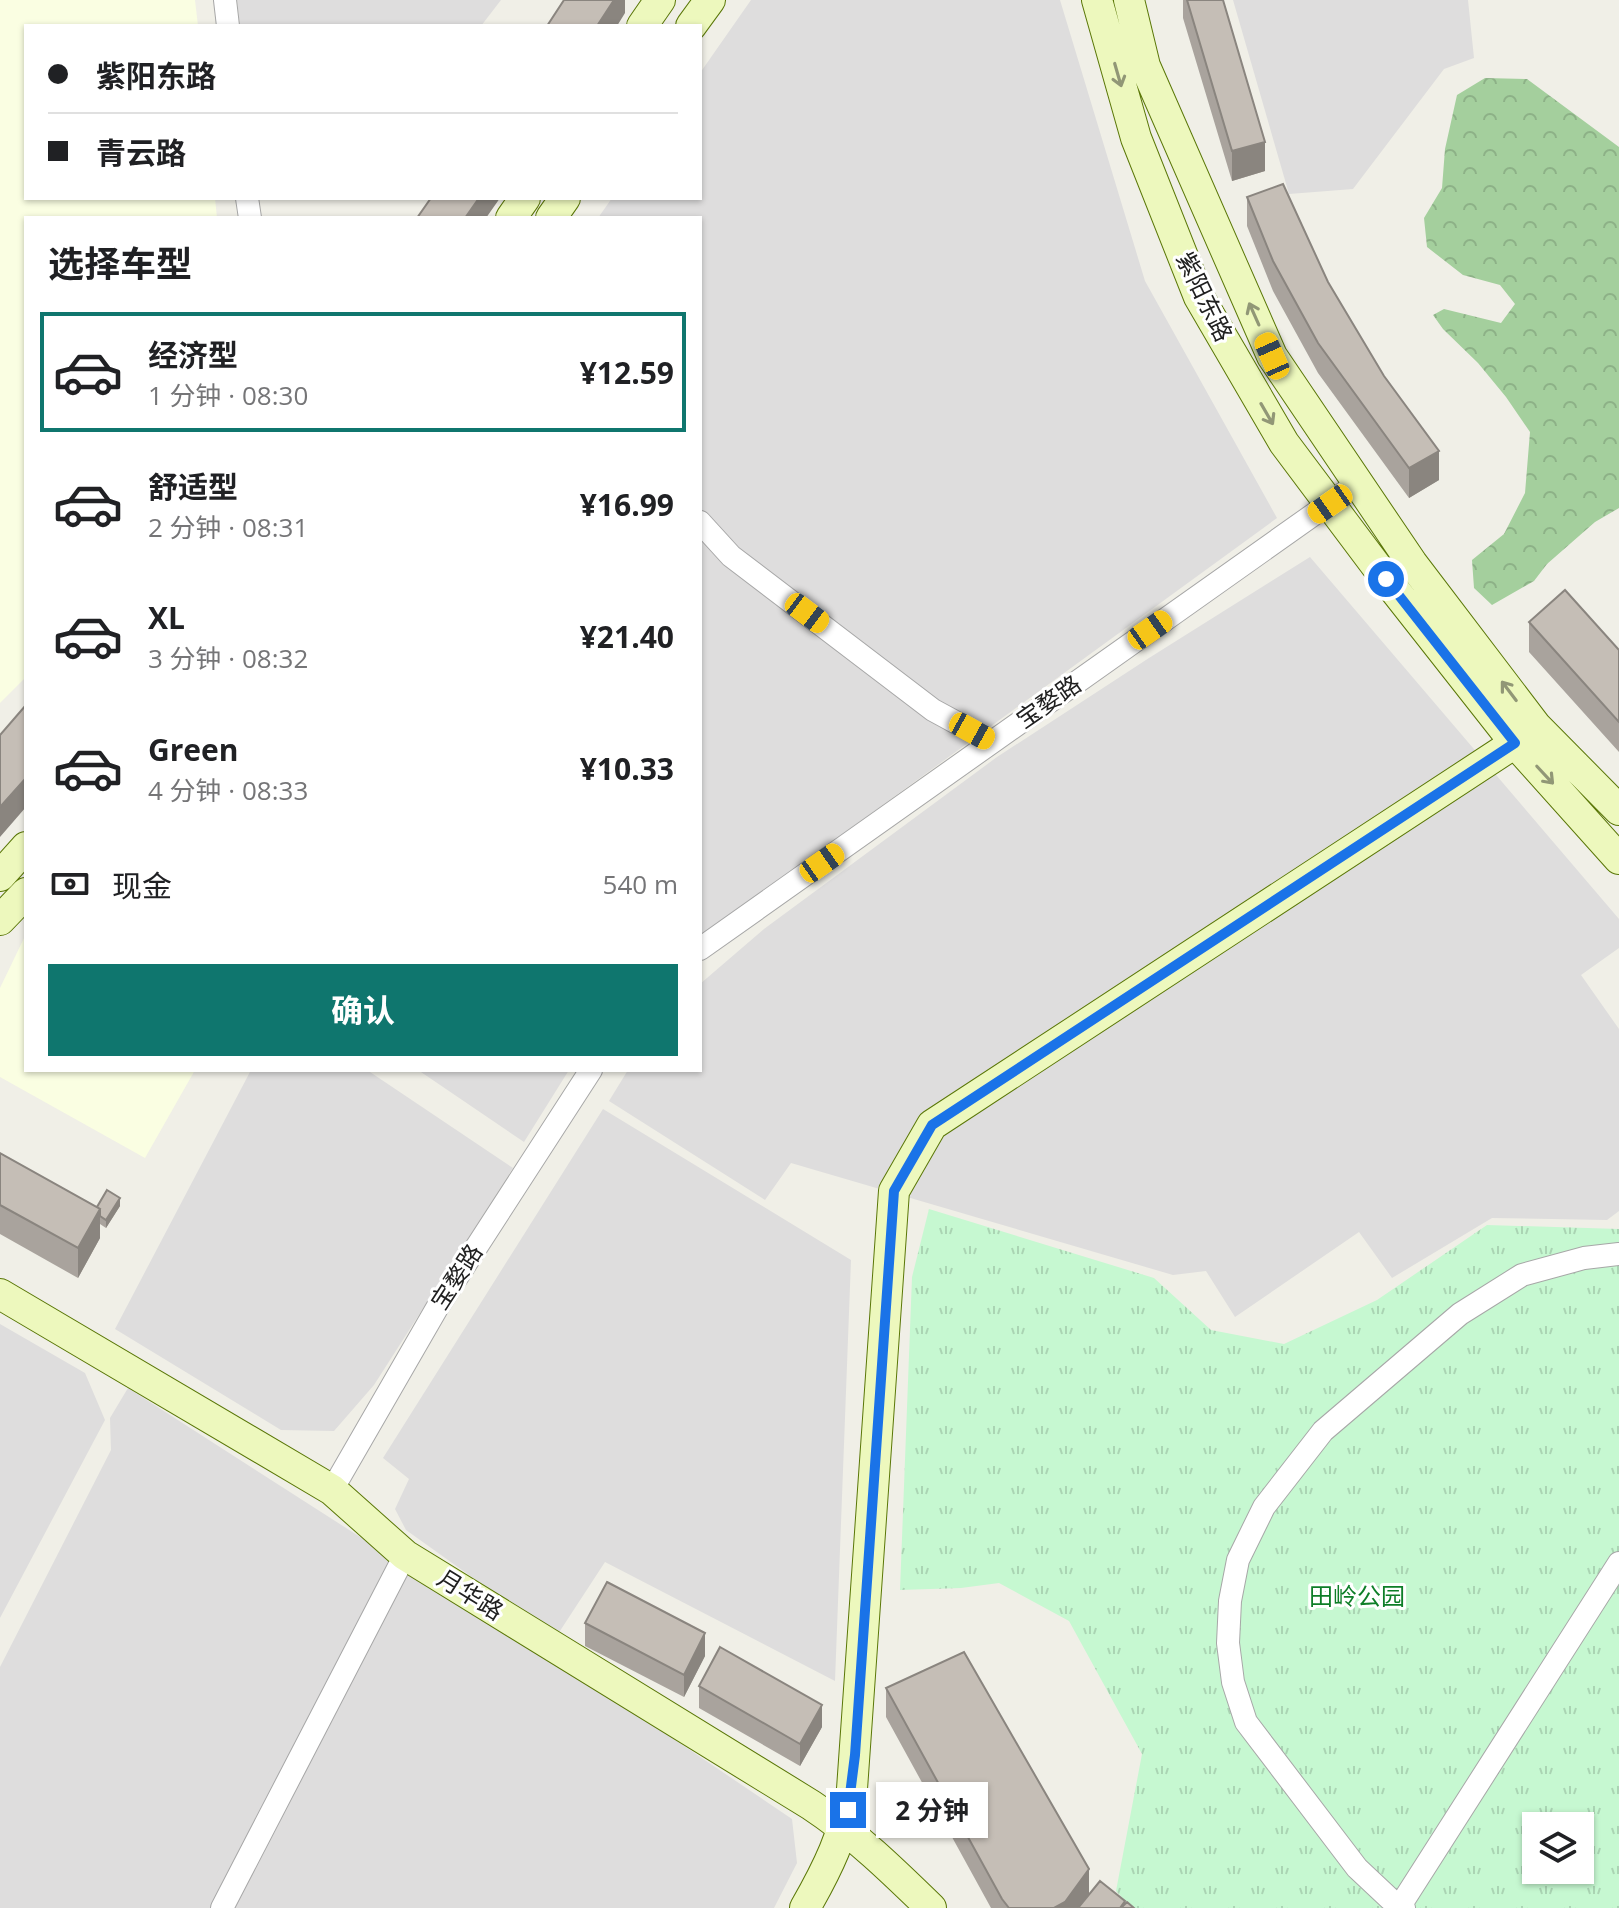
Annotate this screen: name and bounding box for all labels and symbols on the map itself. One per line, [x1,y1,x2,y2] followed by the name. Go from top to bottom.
[1111,62,1126,88] one-way arrow
[1169,246,1241,347] street label: 紫阳东路
[1246,302,1261,326] one-way arrow
[1251,329,1293,383] car
[1259,402,1275,425] one-way arrow
[1303,480,1357,528] car
[1368,561,1404,597] route start
[781,589,833,637] car
[1123,606,1177,654] car
[1009,667,1087,735] street label: 宝婺路
[1500,681,1517,702] one-way arrow
[945,709,999,753] car
[1536,765,1555,785] one-way arrow
[795,839,849,887] car
[422,1237,489,1315] street label: 宝婺路
[432,1561,510,1627] street label: 月华路
[1309,1579,1405,1612] park label: 田岭公园
[876,1782,988,1838] callout: 2 分钟
[830,1792,866,1828] route end

